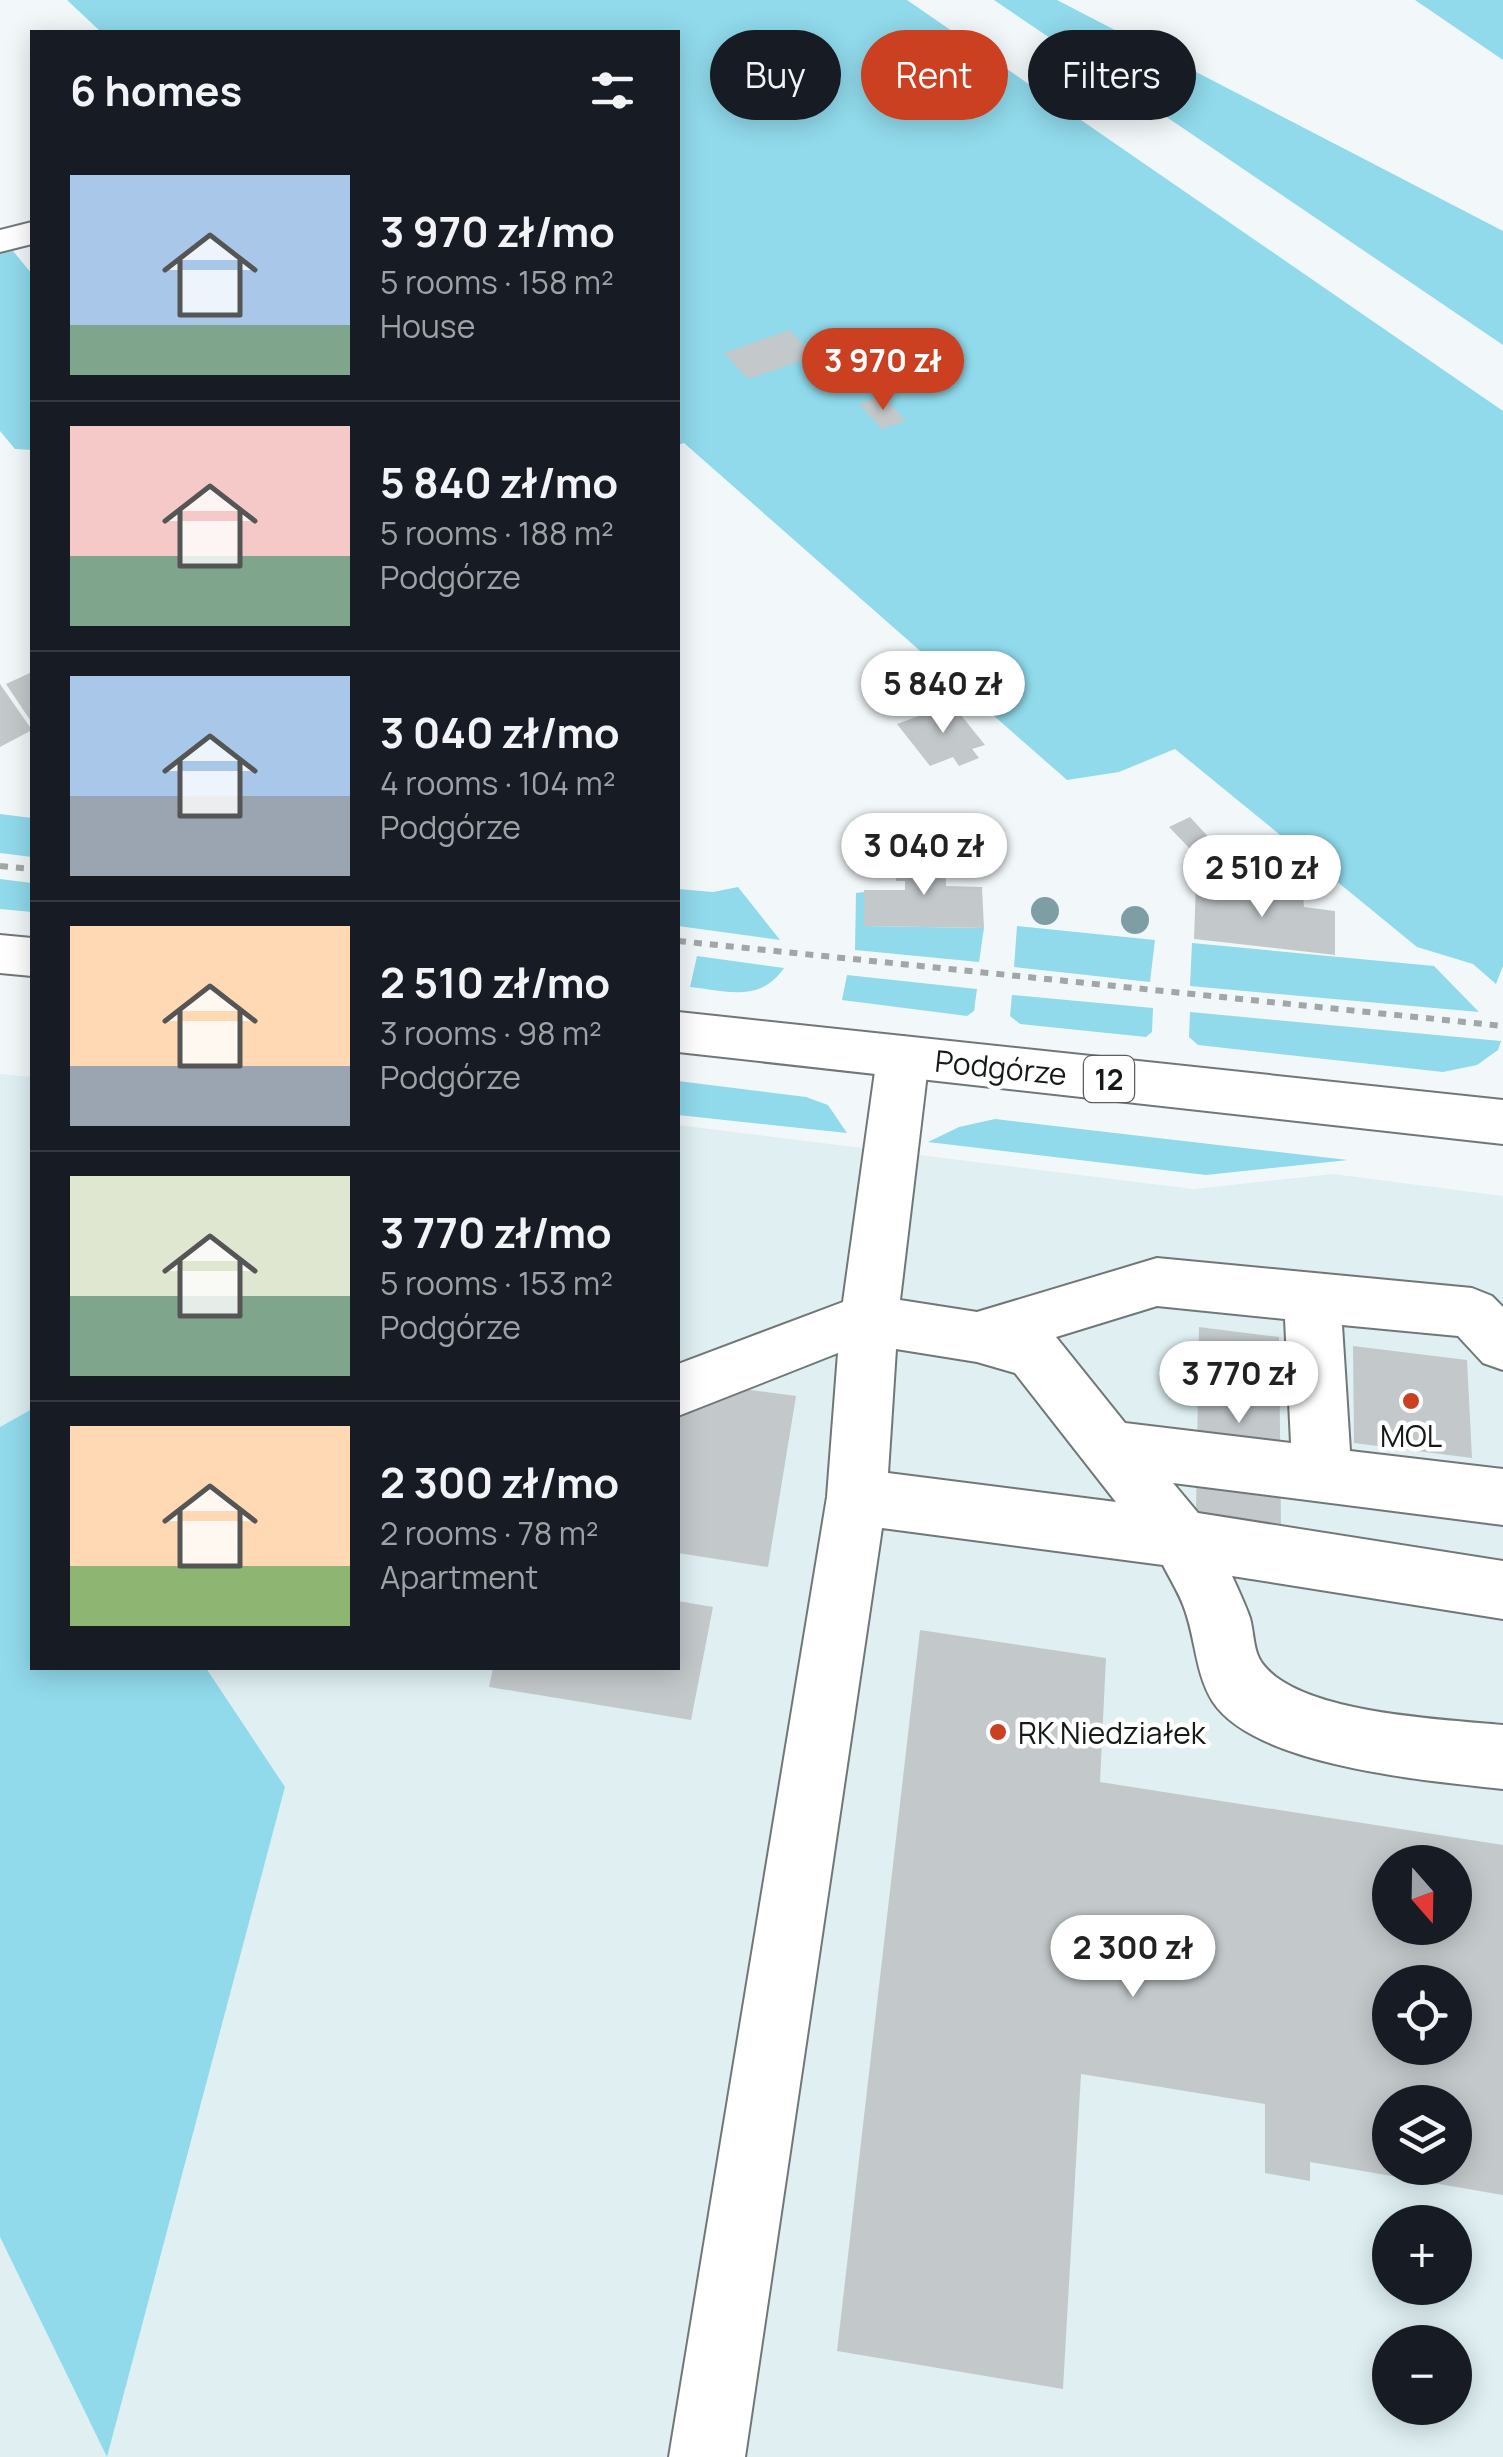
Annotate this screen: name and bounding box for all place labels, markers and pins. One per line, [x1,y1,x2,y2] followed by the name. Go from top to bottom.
[780,328,986,413] pin: 3 970 zł
[840,651,1046,736] pin: 5 840 zł
[821,813,1027,898] pin: 3 040 zł
[1159,835,1365,920] pin: 2 510 zł
[1136,1341,1342,1426] pin: 3 770 zł
[1400,1390,1422,1412] marker: MOL
[1380,1415,1442,1456] place label: MOL
[1018,1712,1207,1753] place label: RK Niedziałek
[987,1721,1009,1743] marker: RK Niedziałek
[1030,1915,1236,2000] pin: 2 300 zł

